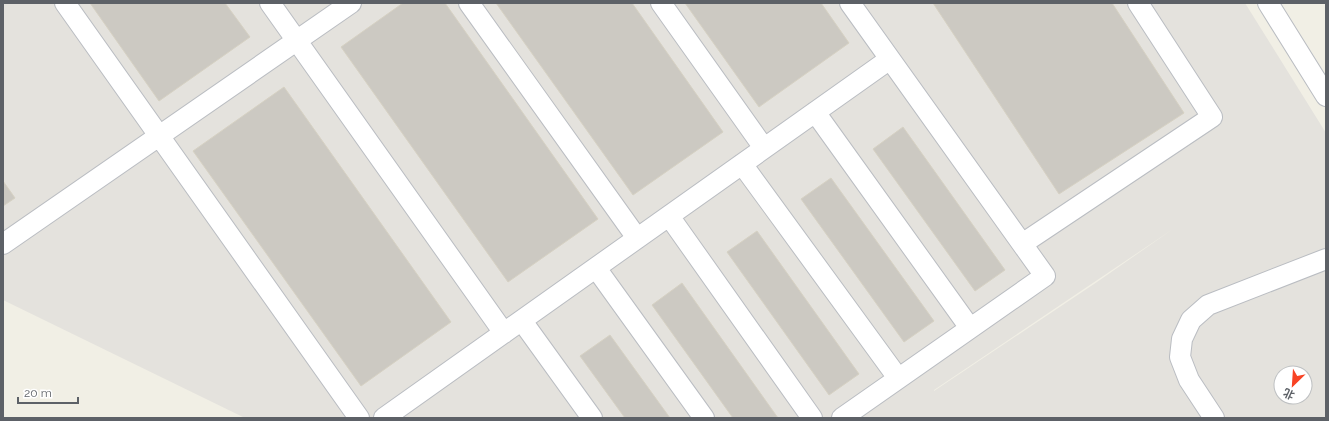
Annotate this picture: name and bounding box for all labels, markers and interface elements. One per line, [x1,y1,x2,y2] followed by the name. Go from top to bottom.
[1273,365,1313,405] north arrow
[18,379,78,405] scale bar
[1281,385,1297,402] text: 北
[24,386,52,400] text: 20 m

